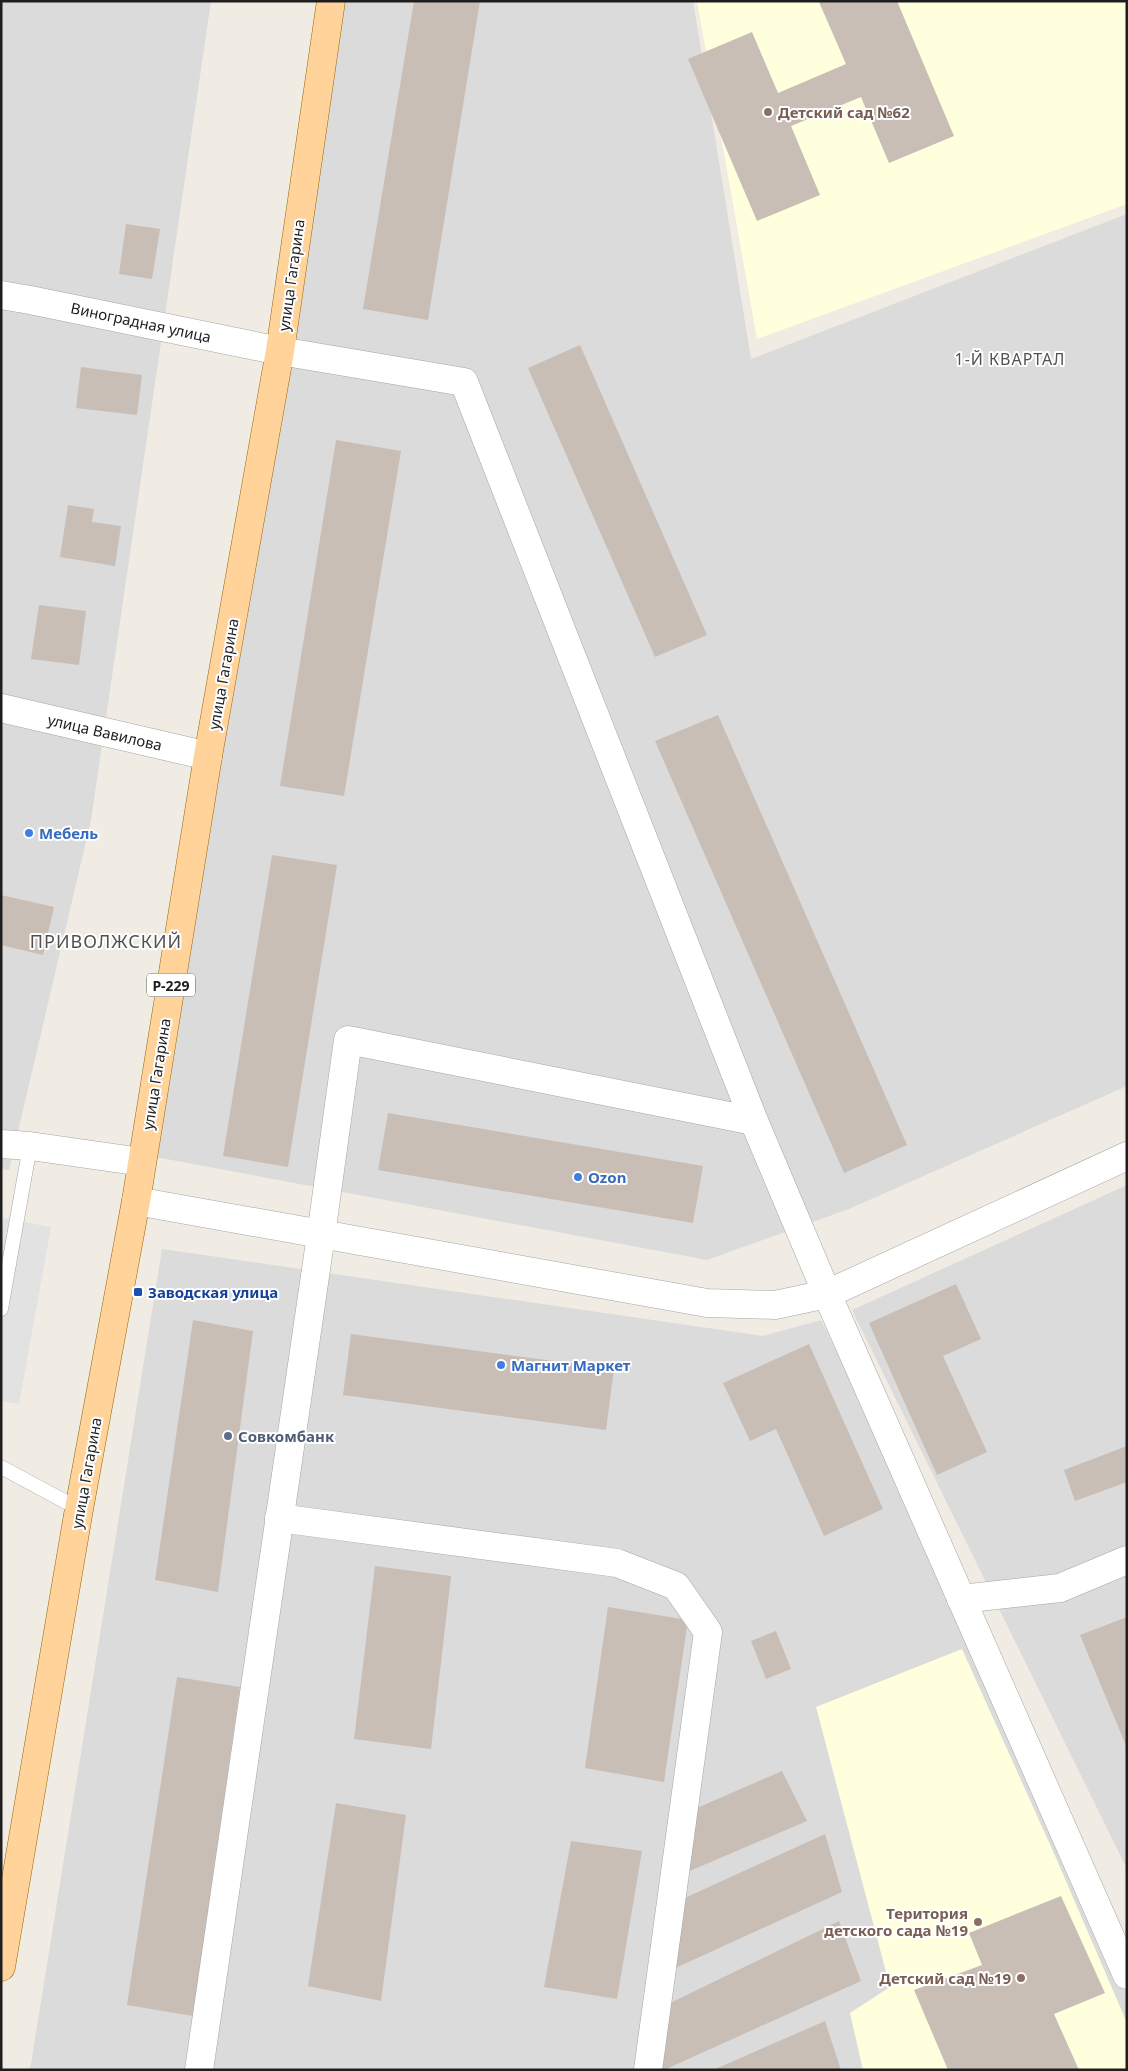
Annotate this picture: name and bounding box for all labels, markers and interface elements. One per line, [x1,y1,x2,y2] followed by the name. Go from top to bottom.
[778,102,910,122] place label: Детский сад №62
[762,106,774,118] marker: Детский сад №62
[273,218,309,332] street label: улица Гагарина
[69,297,213,347] street label: Виноградная улица
[954,348,1066,370] district label: 1-Й КВАРТАЛ
[203,617,243,731] street label: улица Гагарина
[46,709,164,755] street label: улица Вавилова
[39,823,98,843] place label: Мебель
[23,827,35,839] marker: Мебель
[30,929,182,953] district label: ПРИВОЛЖСКИЙ
[147,974,195,996] road number: Р-229
[137,1017,175,1131] street label: улица Гагарина
[588,1167,626,1187] place label: Ozon
[572,1171,584,1183] marker: Ozon
[148,1282,278,1302] place label: Заводская улица
[132,1286,144,1298] marker: Заводская улица
[511,1355,631,1375] place label: Магнит Маркет
[495,1359,507,1371] marker: Магнит Маркет
[66,1416,106,1530] street label: улица Гагарина
[238,1426,335,1446] place label: Совкомбанк
[222,1430,234,1442] marker: Совкомбанк
[824,1903,968,1940] place label: Територия детского сада №19
[972,1916,984,1928] marker: Територия детского сада №19
[879,1968,1011,1988] place label: Детский сад №19
[1015,1972,1027,1984] marker: Детский сад №19

